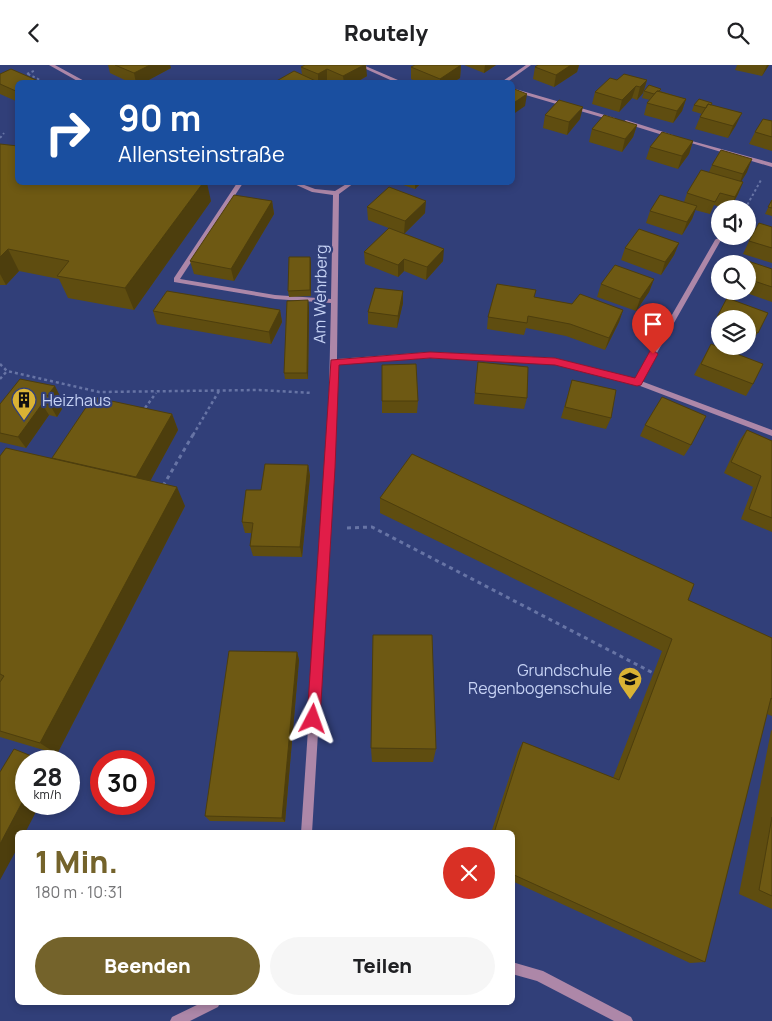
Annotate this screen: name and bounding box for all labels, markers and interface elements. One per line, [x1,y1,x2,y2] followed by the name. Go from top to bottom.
[344,18,428,48] text: Routely
[20,19,48,47] icon: back
[724,19,752,47] icon: search
[118,94,201,142] text: 90 m
[35,100,100,165] icon: right
[118,139,285,169] text: Allensteinstraße
[711,200,756,355] map controls
[711,200,756,245] button: sound
[308,244,332,344] street label: Am Wehrberg
[711,255,756,300] button: search
[632,303,674,354] pin
[639,310,667,338] icon: arrive
[711,310,756,355] button: layers
[11,387,37,421] building icon: Heizhaus
[42,389,111,411] place label: Heizhaus
[468,659,612,699] place label: Grundschule Regenbogenschule
[617,666,643,700] school or university icon: Grundschule Regenbogenschule
[286,692,338,744] position arrow
[90,750,155,815] speed limit sign: 30
[32,759,63,794] text: 28
[34,786,61,803] text: km/h
[35,841,118,882] text: 1 Min.
[443,847,495,899] button: close
[35,881,123,903] text: 180 m · 10:31
[35,937,260,995] button: Beenden
[270,937,495,995] button: Teilen

